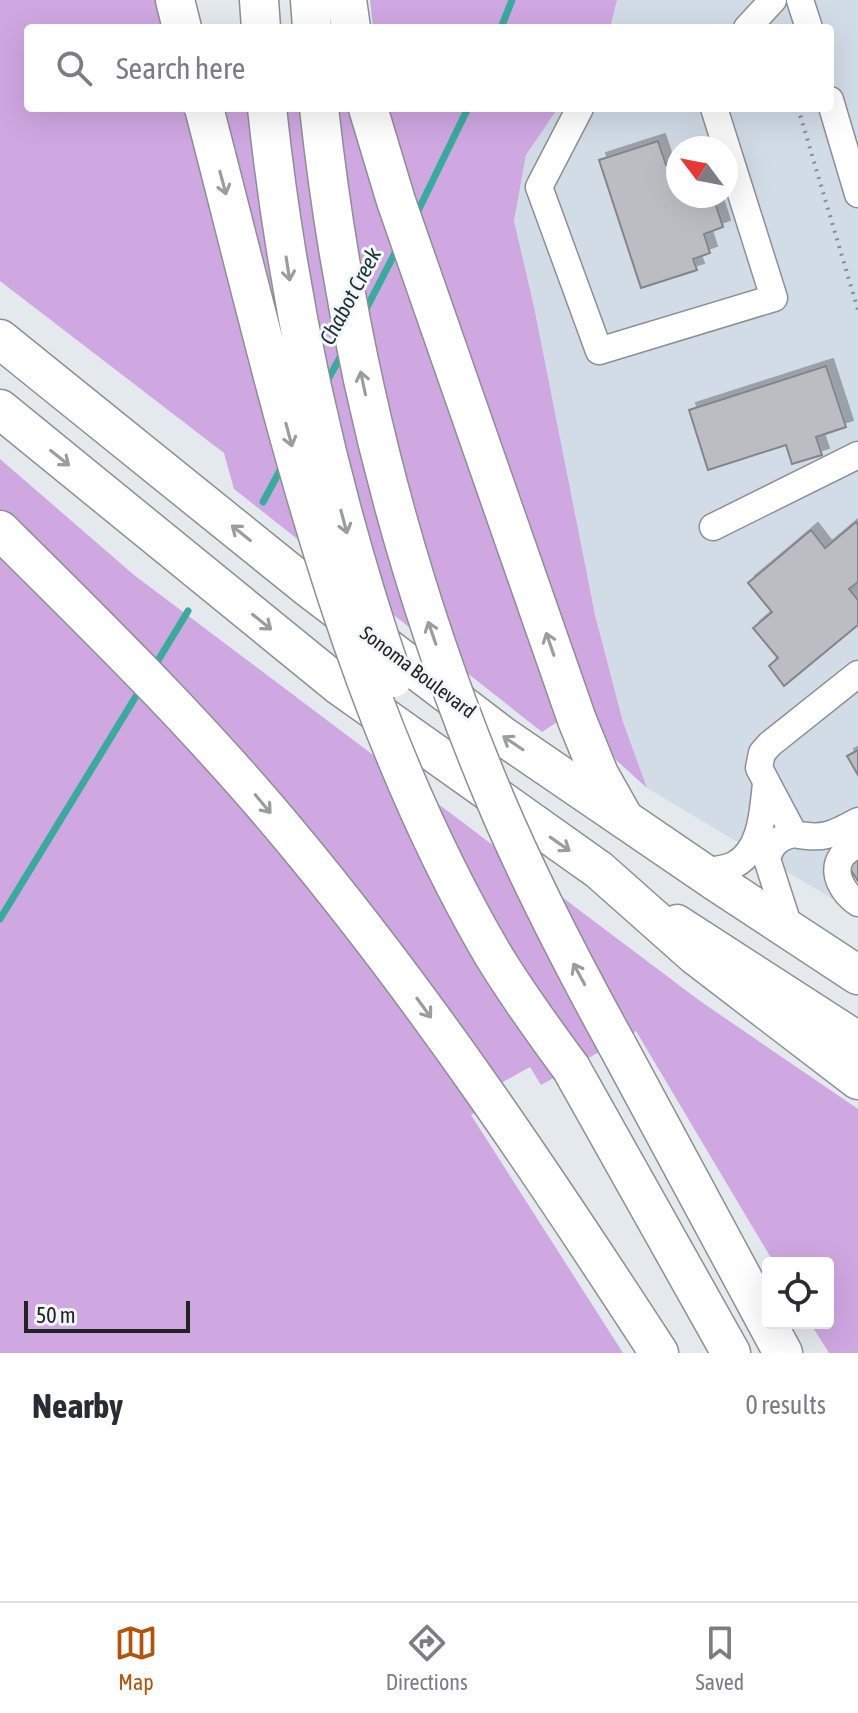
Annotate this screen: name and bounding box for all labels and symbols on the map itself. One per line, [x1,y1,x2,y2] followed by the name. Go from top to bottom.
[666,136,738,208] north arrow
[217,170,232,196] one-way arrow
[314,243,386,349] water label: Chabot Creek
[281,255,296,281] one-way arrow
[355,370,370,396] one-way arrow
[283,421,298,447] one-way arrow
[50,449,70,467] one-way arrow
[338,509,353,535] one-way arrow
[231,525,252,542] one-way arrow
[251,614,272,631] one-way arrow
[356,621,481,722] street label: Sonoma Boulevard
[424,621,439,646] one-way arrow
[542,632,557,657] one-way arrow
[503,735,525,752] one-way arrow
[254,793,272,814] one-way arrow
[549,836,571,852] one-way arrow
[570,963,586,987] one-way arrow
[416,997,433,1018] one-way arrow
[24,1297,190,1333] scale bar

